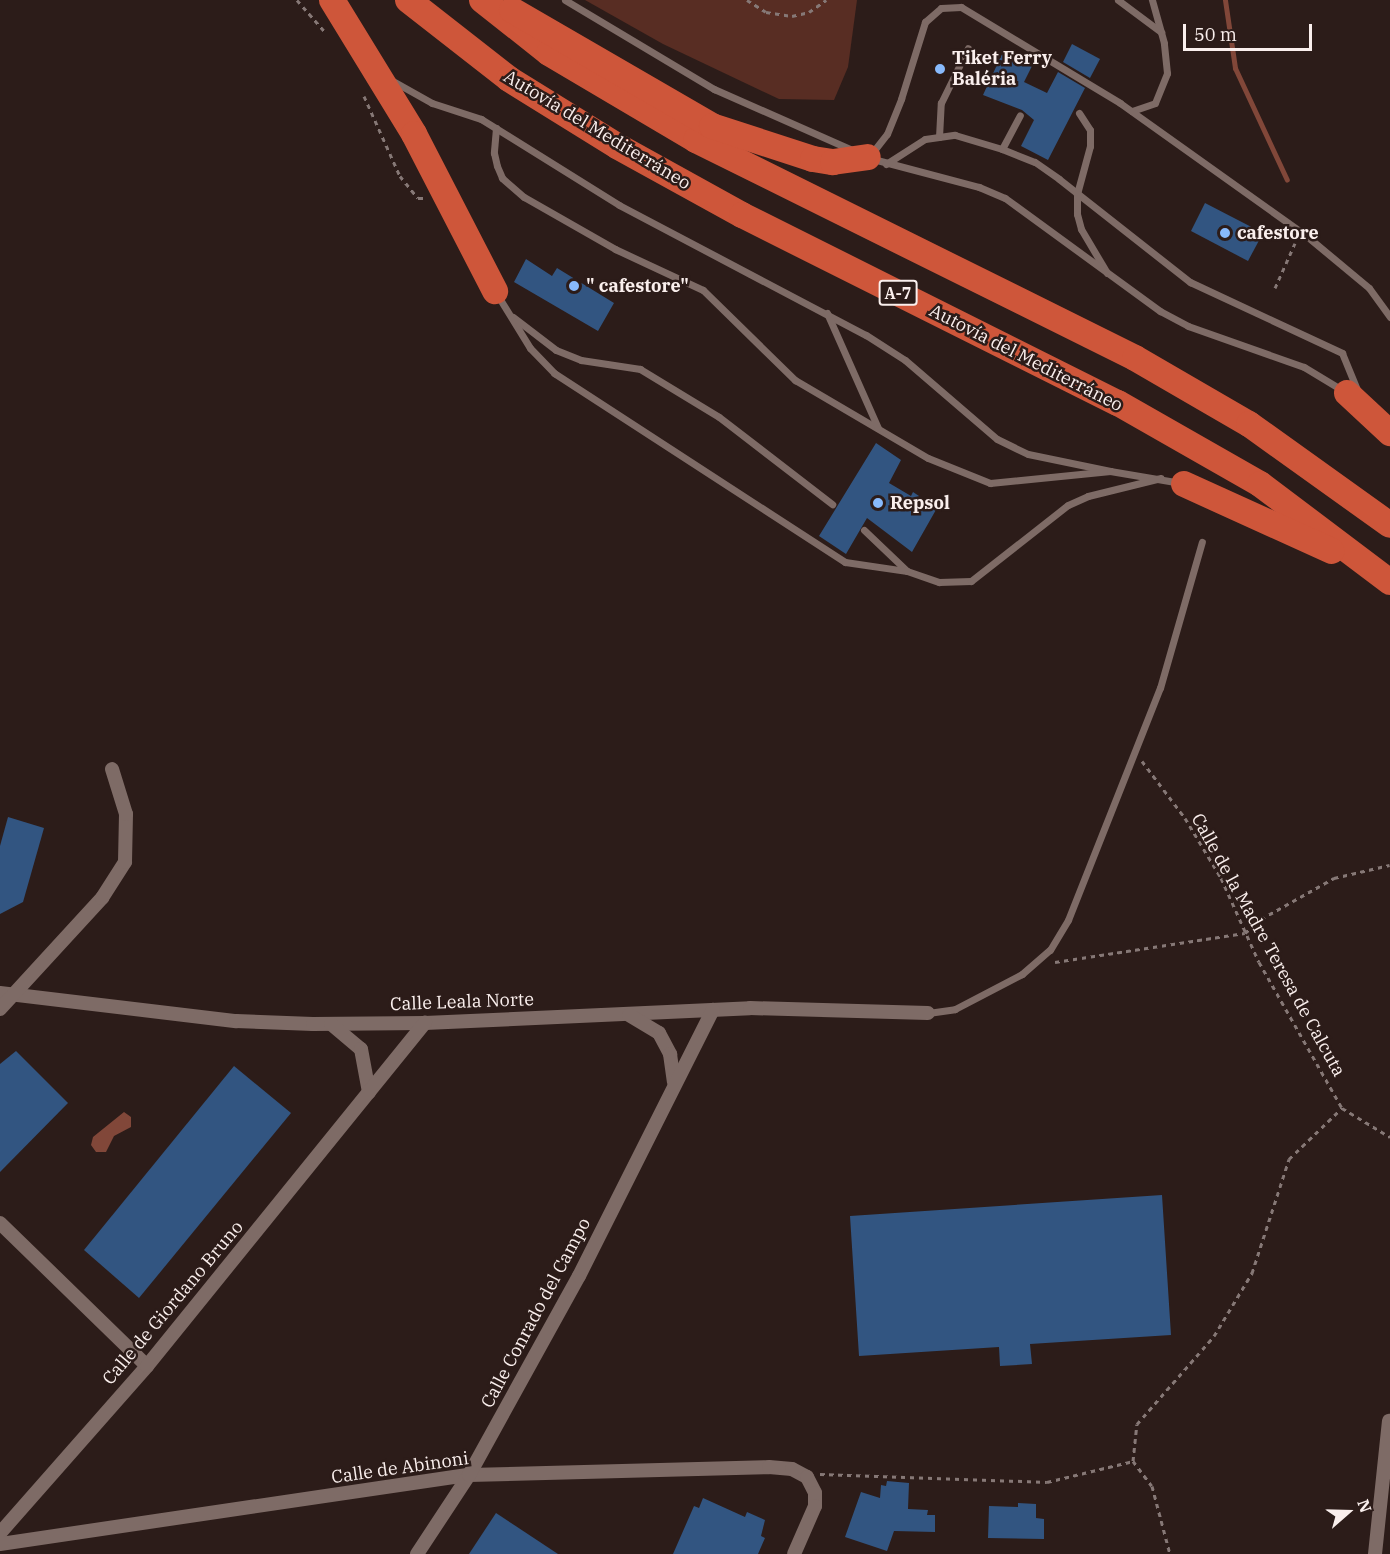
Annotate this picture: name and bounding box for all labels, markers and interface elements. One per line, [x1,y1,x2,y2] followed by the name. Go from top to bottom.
[1186,12,1315,50] scale bar
[1194,23,1237,46] text: 50 m
[952,48,1052,90] place label: Tiket Ferry Baléria
[933,62,947,76] marker: Tiket Ferry Baléria
[500,66,694,194] street label: Autovía del Mediterráneo
[1237,222,1319,244] place label: cafestore
[1218,226,1232,240] marker: cafestore
[586,275,689,297] place label: " cafestore"
[567,279,581,293] marker: " cafestore"
[878,280,918,306] road number: A-7
[926,300,1126,416] street label: Autovía del Mediterráneo
[890,492,950,514] place label: Repsol
[871,496,885,510] marker: Repsol
[1186,810,1350,1080] street label: Calle de la Madre Teresa de Calcuta
[390,989,534,1015] street label: Calle Leala Norte
[477,1214,595,1412] street label: Calle Conrado del Campo
[98,1217,248,1389] street label: Calle de Giordano Bruno
[330,1448,470,1488] street label: Calle de Abinoni
[1318,1482,1378,1542] north arrow
[1353,1496,1376,1515] text: N

